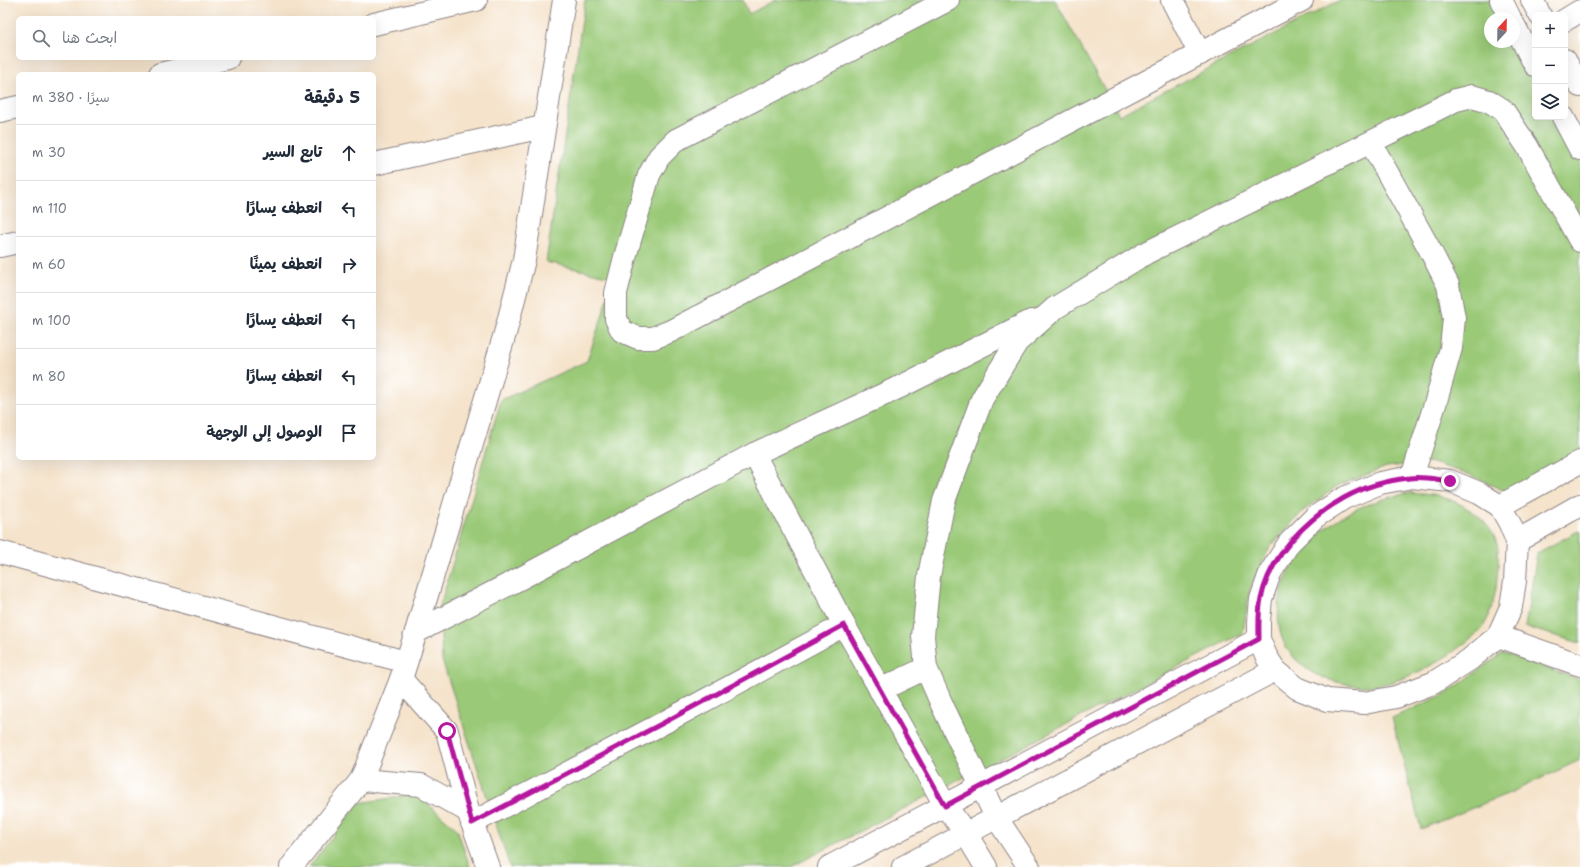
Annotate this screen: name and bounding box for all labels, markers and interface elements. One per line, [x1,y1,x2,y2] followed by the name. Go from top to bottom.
[1484,12,1520,48] north arrow
[1532,12,1568,120] map controls
[1532,12,1568,48] button: +
[16,16,376,60] search box
[30,27,52,49] icon: search
[62,28,117,48] text: ابحث هنا
[1532,48,1568,84] button: −
[1532,84,1568,120] button: layers
[304,86,360,108] text: 5 دقيقة
[32,89,109,106] text: سيرًا · 380 m
[263,142,322,162] text: تابع السير
[338,142,360,164] icon: ahead
[32,144,66,161] text: 30 m
[246,198,322,218] text: انعطف يسارًا
[338,198,360,220] icon: left
[32,200,67,217] text: 110 m
[250,254,322,274] text: انعطف يمينًا
[338,254,360,276] icon: right
[32,256,66,273] text: 60 m
[246,310,322,330] text: انعطف يسارًا
[338,310,360,332] icon: left
[32,312,71,329] text: 100 m
[246,366,322,386] text: انعطف يسارًا
[338,366,360,388] icon: left
[32,368,66,385] text: 80 m
[206,422,322,442] text: الوصول إلى الوجهة
[338,422,360,444] icon: arrive
[1441,472,1459,490] route end
[438,722,456,740] route start

